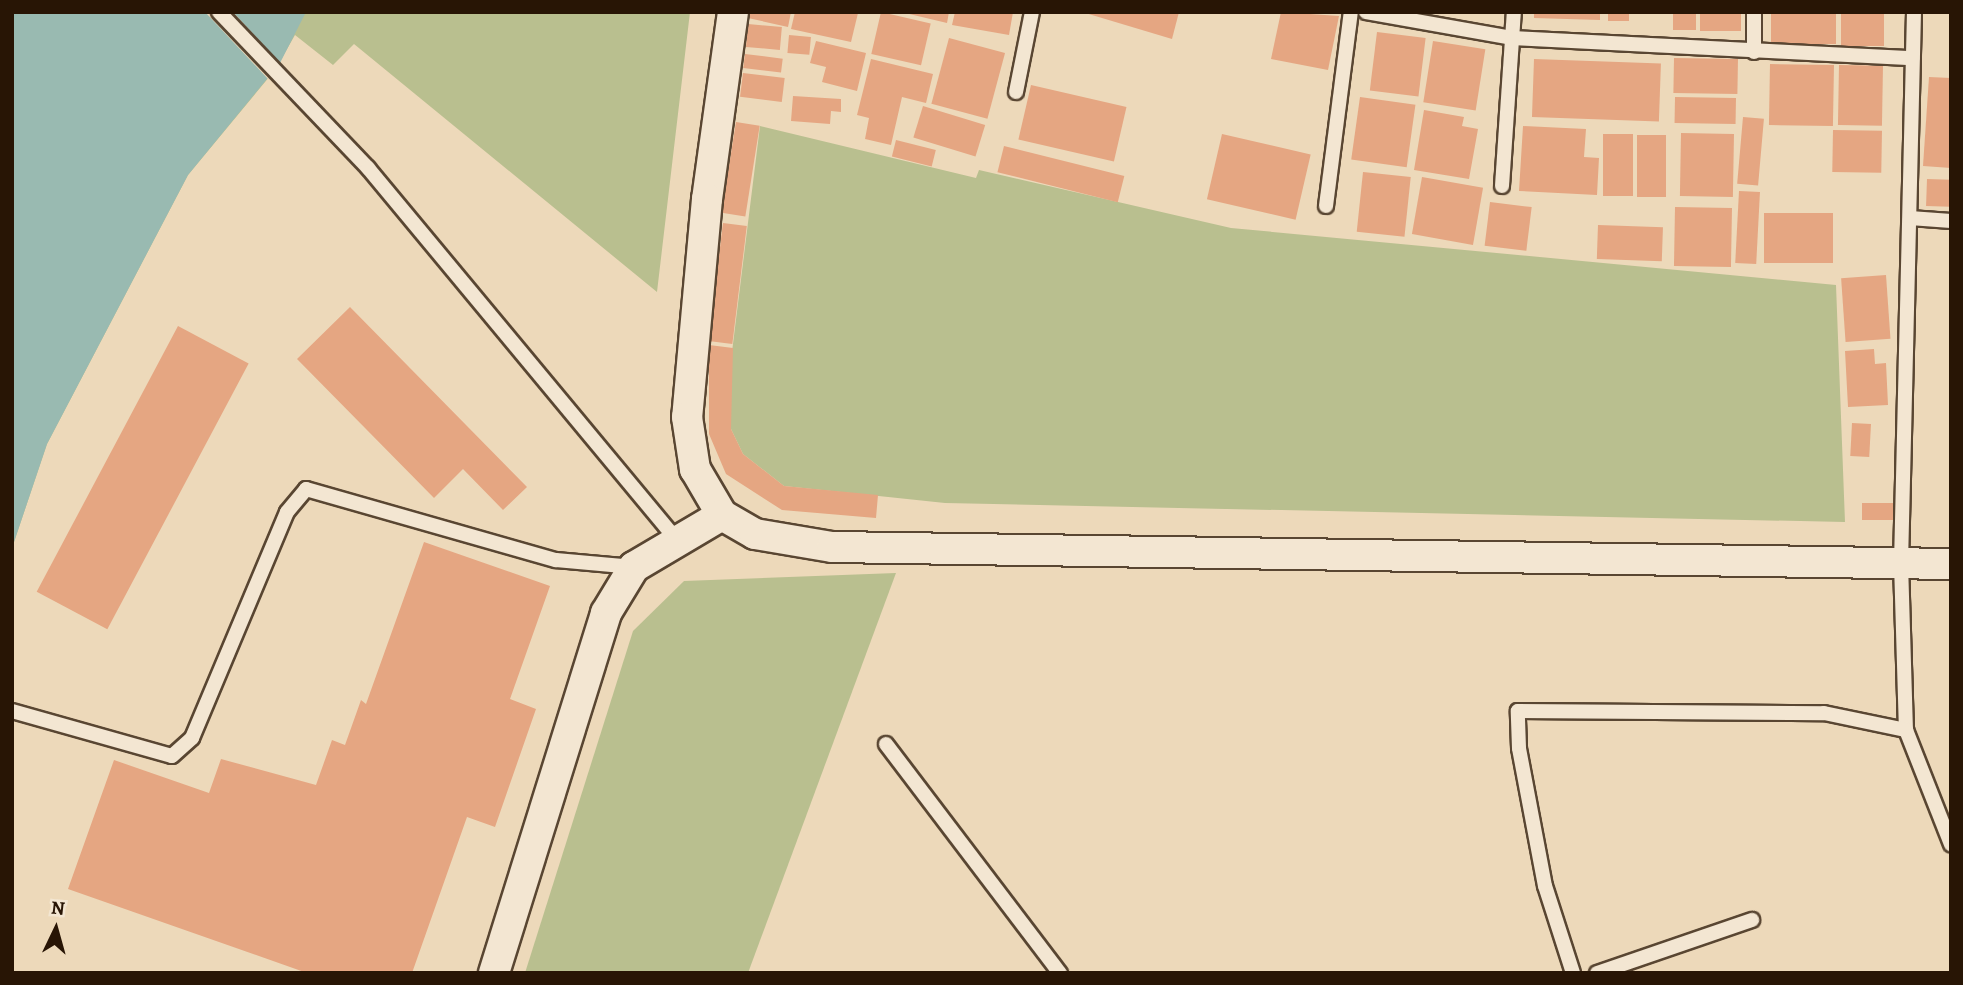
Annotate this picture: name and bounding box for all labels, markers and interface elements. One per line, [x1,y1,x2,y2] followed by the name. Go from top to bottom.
[21,894,91,964] north arrow
[50,895,66,922] text: N

